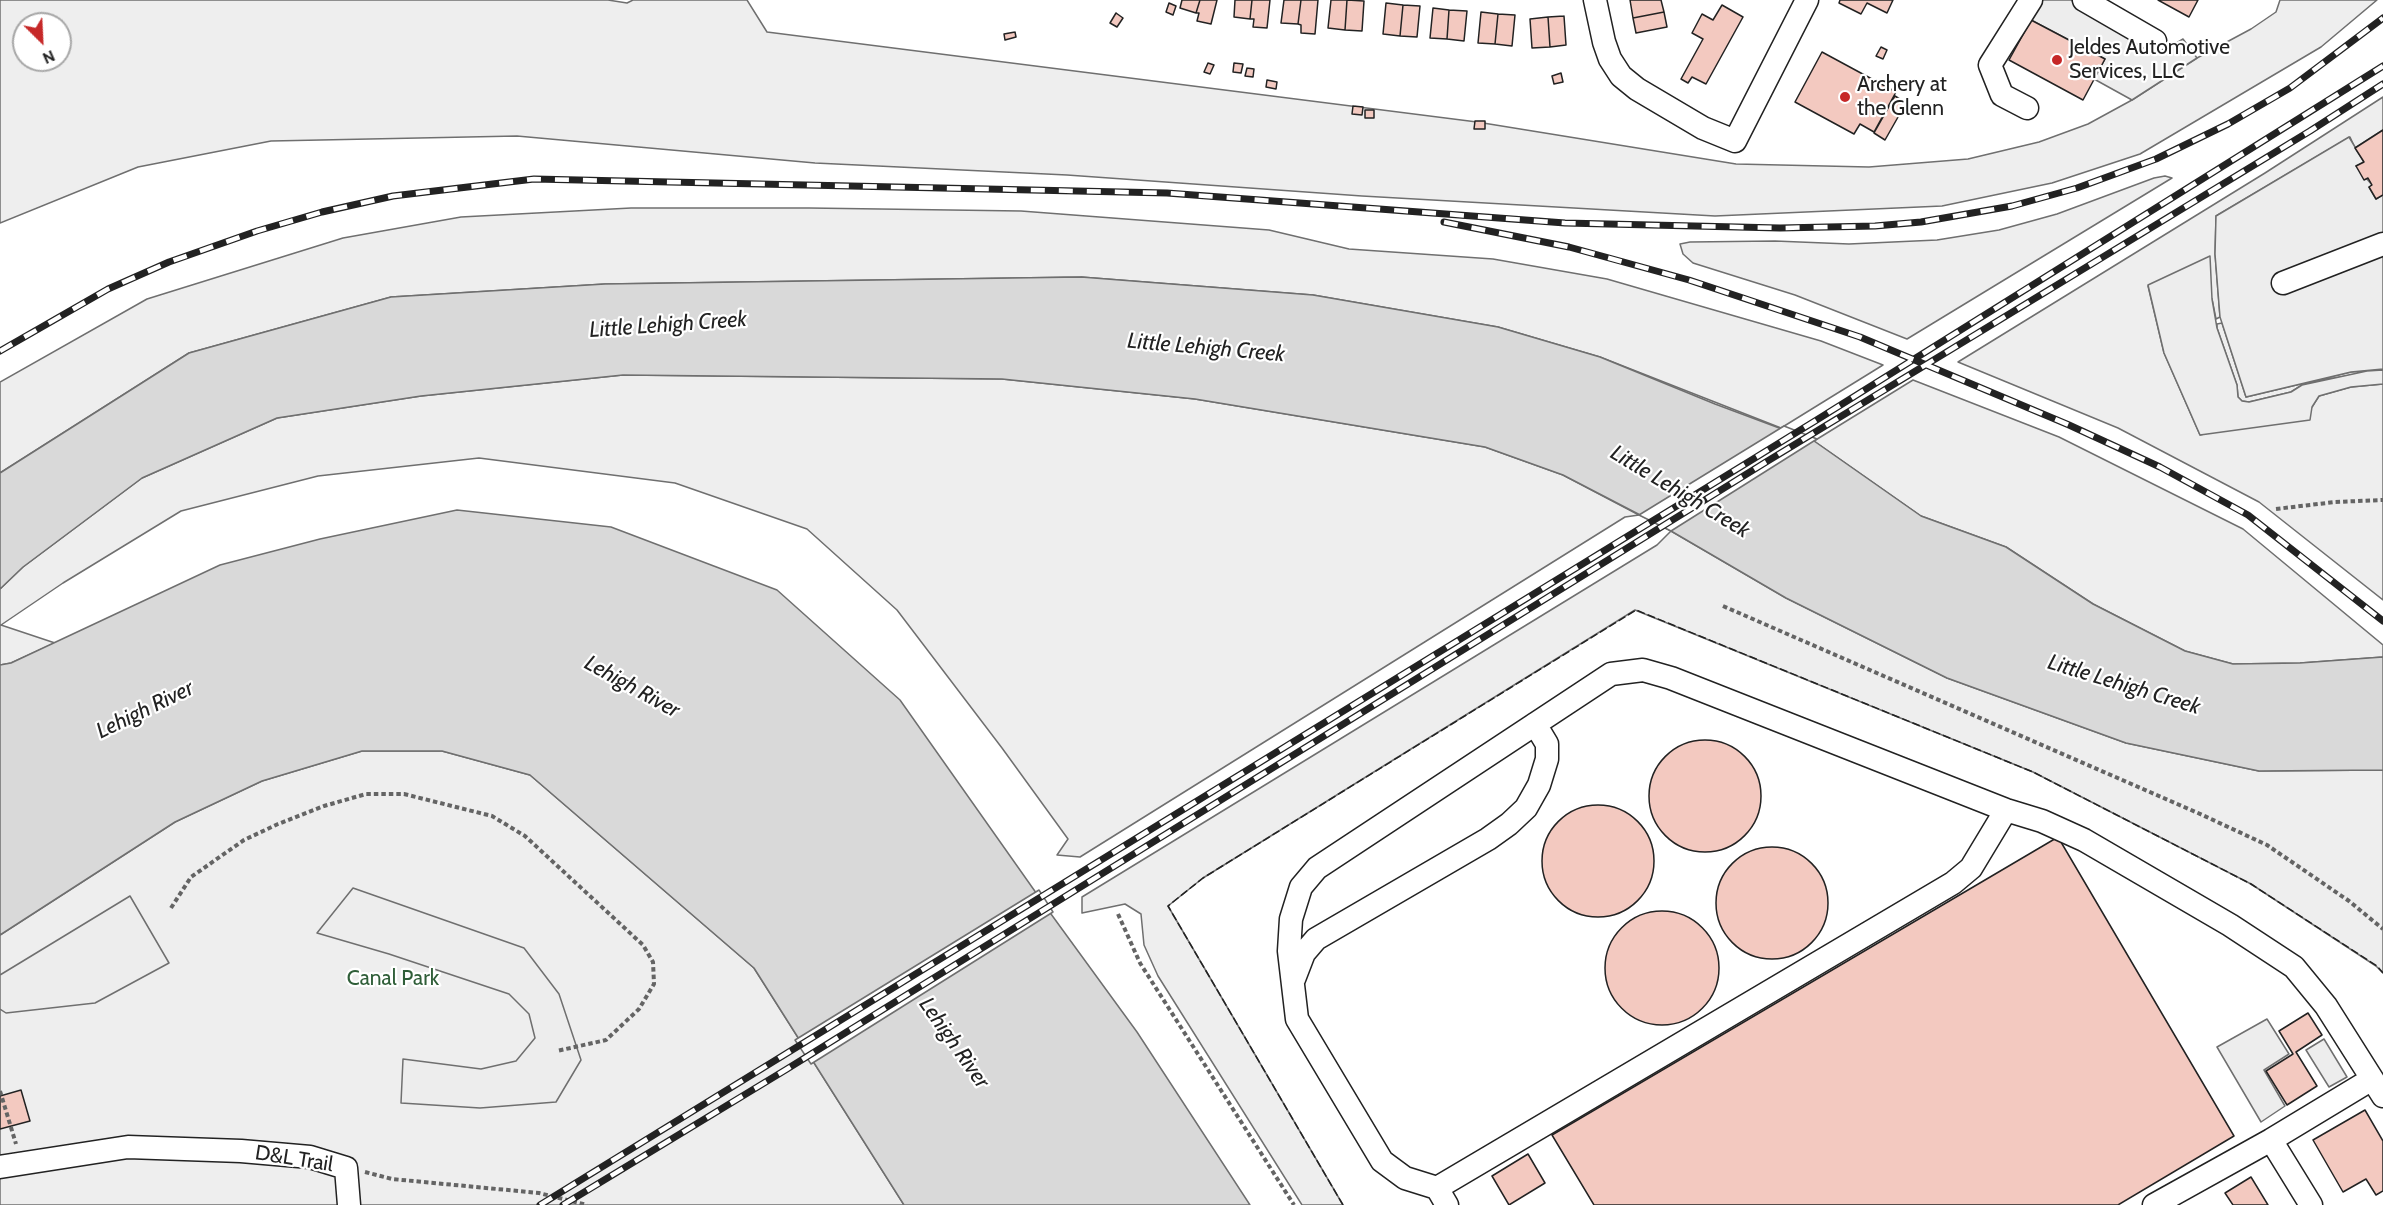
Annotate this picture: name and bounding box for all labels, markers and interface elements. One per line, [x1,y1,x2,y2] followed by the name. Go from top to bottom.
[12,12,72,72] north arrow
[2069,35,2230,85] place label: Jeldes Automotive Services, LLC
[40,46,58,68] text: N
[2050,53,2064,67] marker: Jeldes Automotive Services, LLC
[1857,72,1947,122] place label: Archery at the Glenn
[1838,90,1852,104] marker: Archery at the Glenn
[588,306,748,344] water label: Little Lehigh Creek
[1126,328,1286,368] water label: Little Lehigh Creek
[1605,440,1755,544] water label: Little Lehigh Creek
[2045,649,2203,721] water label: Little Lehigh Creek
[580,650,684,724] water label: Lehigh River
[92,675,198,745] water label: Lehigh River
[347,966,439,992] park label: Canal Park
[913,992,995,1094] water label: Lehigh River
[253,1140,335,1178] street label: D&L Trail

